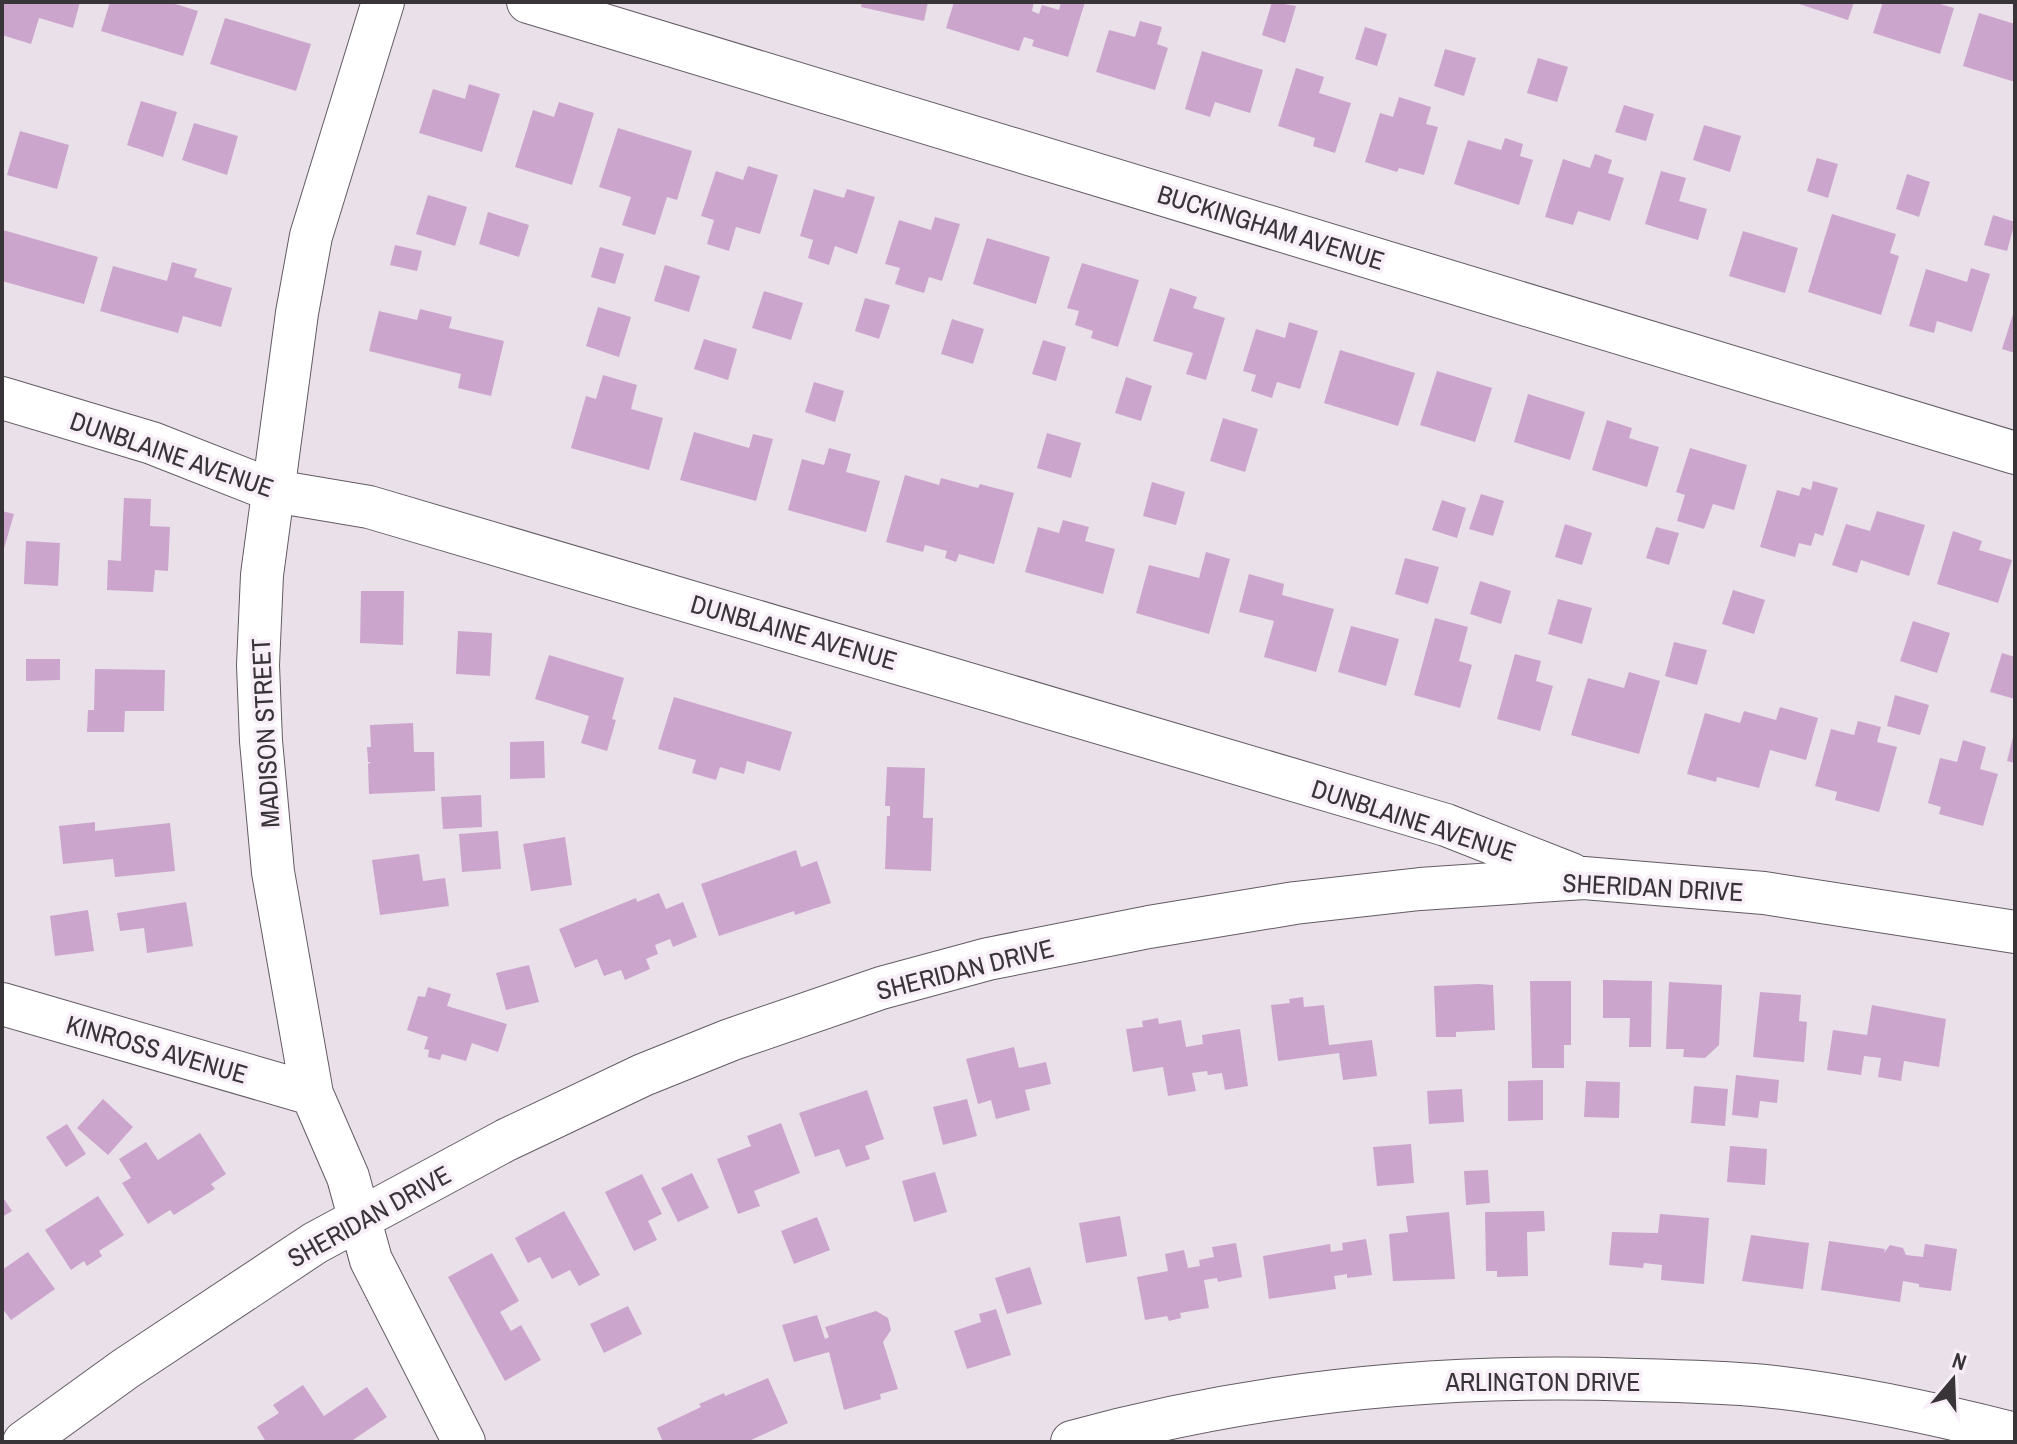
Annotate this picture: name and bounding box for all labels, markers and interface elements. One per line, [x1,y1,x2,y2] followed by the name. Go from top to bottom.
[1153,176,1389,278] street label: BUCKINGHAM AVENUE
[66,403,278,505] street label: DUNBLAINE AVENUE
[687,586,901,678] street label: DUNBLAINE AVENUE
[243,637,287,829] street label: MADISON STREET
[1307,770,1521,870] street label: DUNBLAINE AVENUE
[1562,865,1744,909] street label: SHERIDAN DRIVE
[873,930,1057,1008] street label: SHERIDAN DRIVE
[62,1006,252,1092] street label: KINROSS AVENUE
[281,1157,457,1275] street label: SHERIDAN DRIVE
[1913,1340,1993,1420] north arrow
[1948,1345,1971,1377] text: N
[1444,1364,1641,1399] street label: ARLINGTON DRIVE

